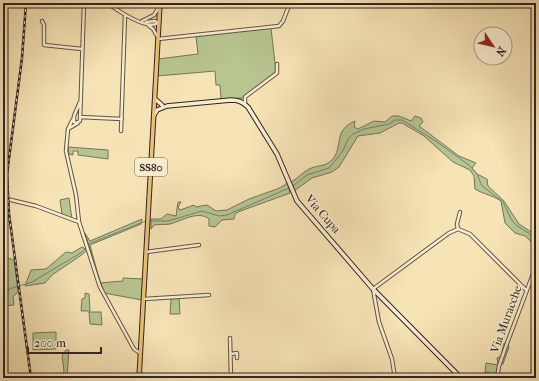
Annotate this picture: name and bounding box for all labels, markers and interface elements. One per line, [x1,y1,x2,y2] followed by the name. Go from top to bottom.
[473,26,513,66] north arrow
[493,44,509,59] text: N
[135,158,167,176] road number: SS80
[302,191,344,236] street label: Via Cupa
[487,283,525,356] street label: Via Muracche
[28,329,101,355] scale bar
[34,336,66,350] text: 200 m

